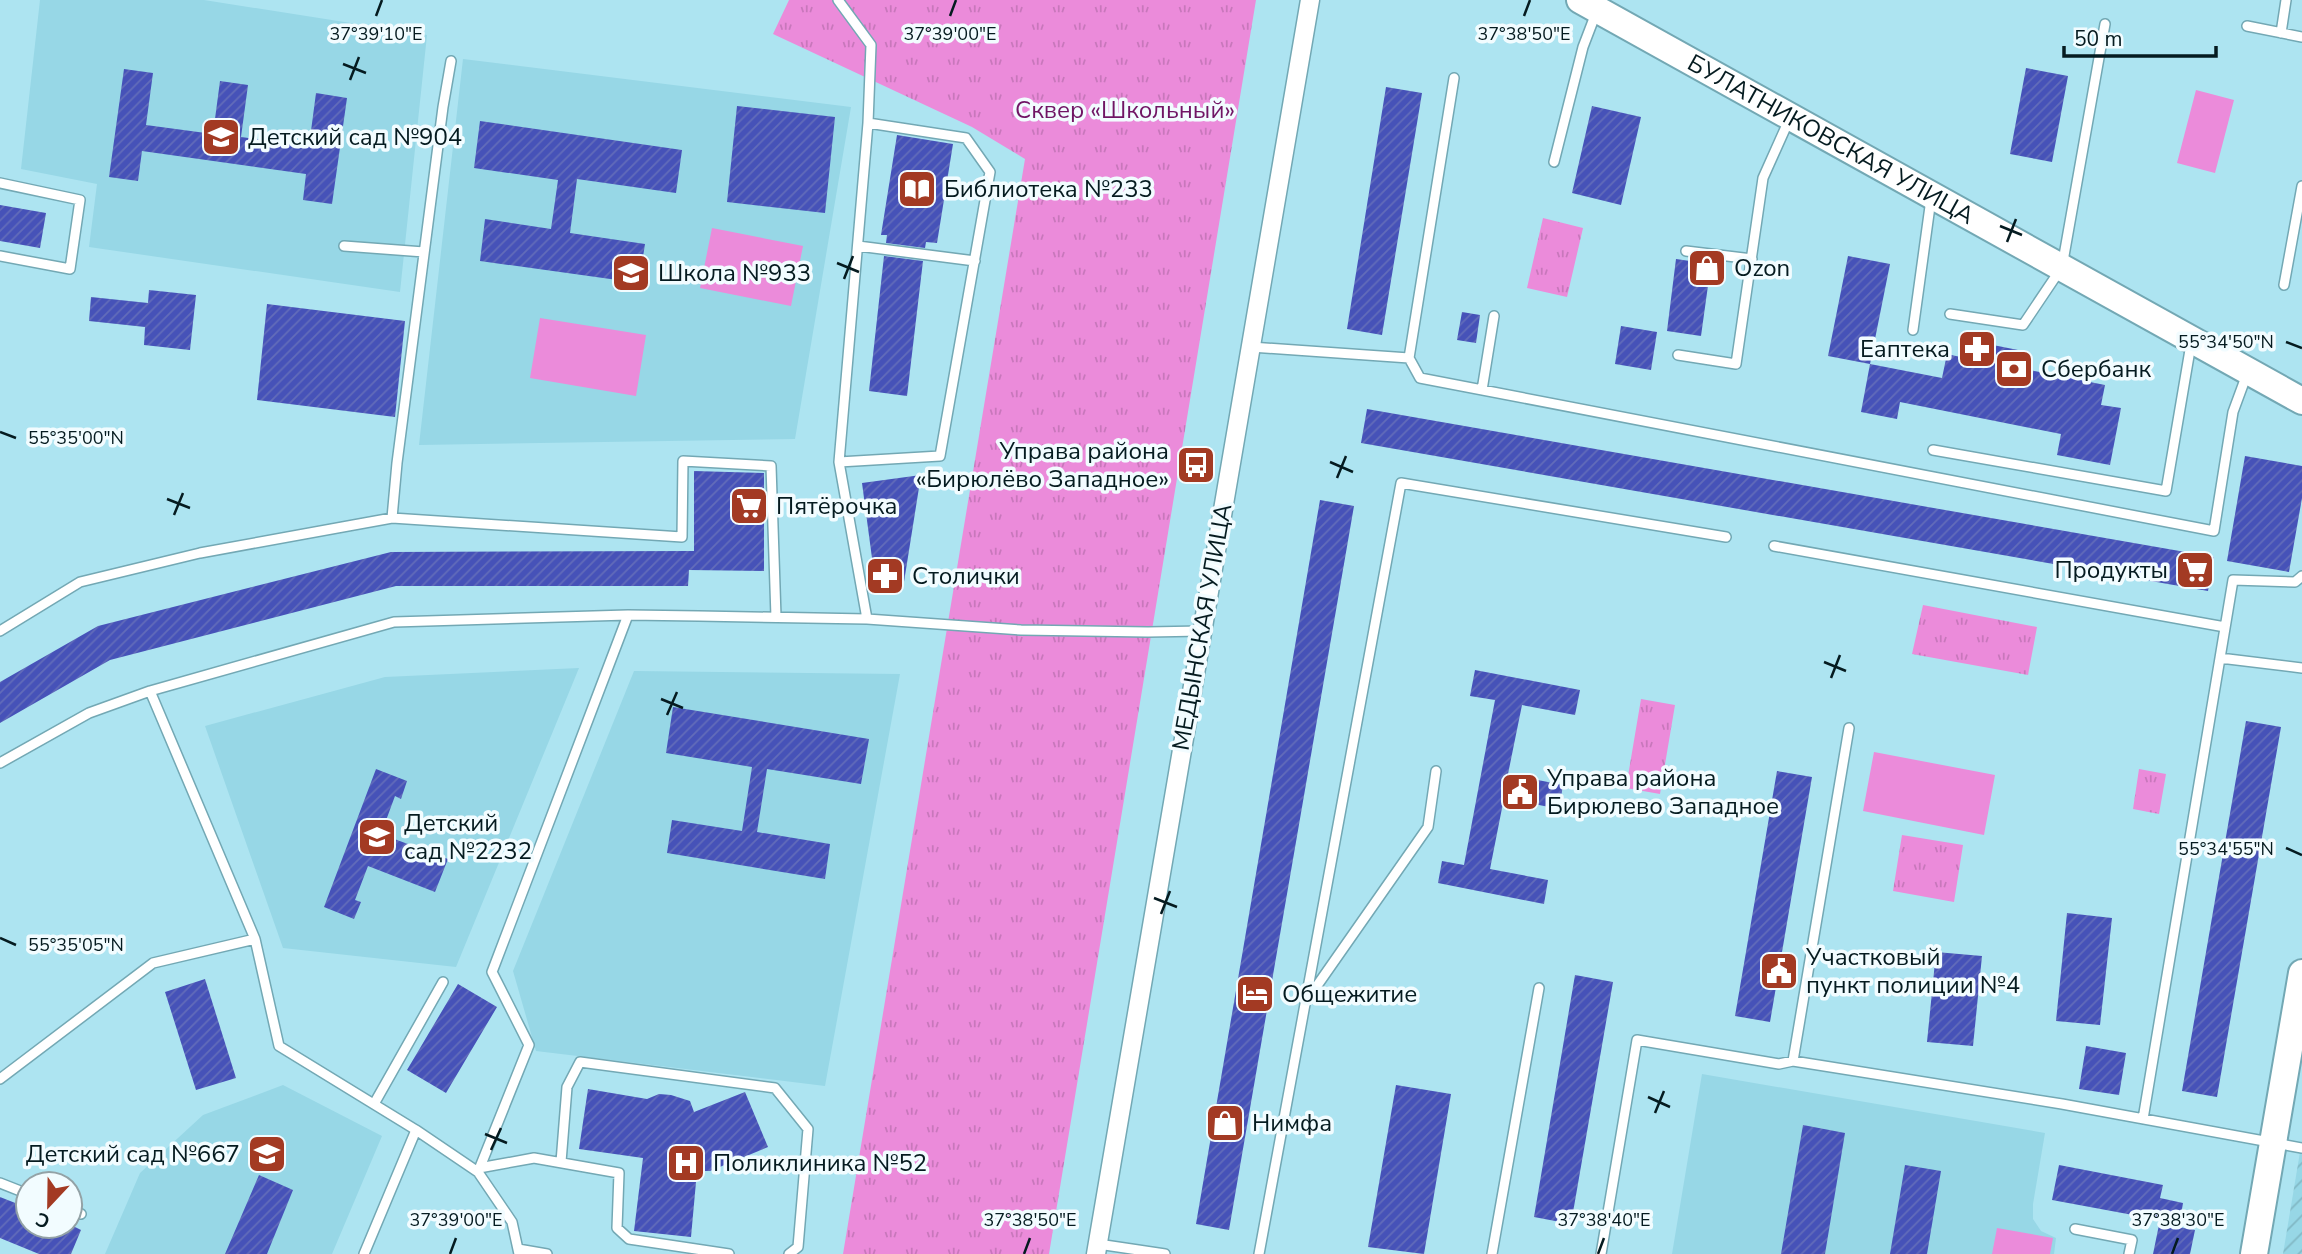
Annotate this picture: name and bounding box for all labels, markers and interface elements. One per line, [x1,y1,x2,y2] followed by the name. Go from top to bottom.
[2064,14,2216,58] scale bar
[330,22,423,46] text: 37°39'10"E
[904,22,997,46] text: 37°39'00"E
[1478,22,1571,46] text: 37°38'50"E
[2074,25,2123,53] text: 50 m
[1682,47,1980,232] street label: БУЛАТНИКОВСКАЯ УЛИЦА
[1015,94,1235,126] park label: Сквер «Школьный»
[200,116,242,158] school or university icon: Детский сад №904
[248,121,462,153] place label: Детский сад №904
[896,168,938,210] library icon: Библиотека №233
[944,173,1153,205] place label: Библиотека №233
[1686,247,1728,289] shop icon: Ozon
[610,252,652,294] school or university icon: Школа №933
[1734,252,1790,284] place label: Ozon
[658,257,811,289] place label: Школа №933
[1956,328,1998,370] pharmacy icon: Еаптека
[2178,330,2274,354] text: 55°34'50"N
[1860,333,1950,365] place label: Еаптека
[1993,348,2035,390] bank icon: Сбербанк
[2041,353,2152,385] place label: Сбербанк
[28,426,124,450] text: 55°35'00"N
[916,435,1169,495] place label: Управа района «Бирюлёво Западное»
[1175,444,1217,486] bus stop icon: Управа района «Бирюлёво Западное»
[728,485,770,527] supermarket icon: Пятёрочка
[776,490,897,522] place label: Пятёрочка
[1165,501,1240,753] street label: МЕДЫНСКАЯ УЛИЦА
[2174,549,2216,591] supermarket icon: Продукты
[2054,554,2168,586] place label: Продукты
[864,555,906,597] pharmacy icon: Столички
[912,560,1020,592] place label: Столички
[1546,762,1779,822] place label: Управа района Бирюлево Западное
[1499,771,1541,813] public building icon: Управа района Бирюлево Западное
[404,807,532,867] place label: Детский сад №2232
[356,816,398,858] school or university icon: Детский сад №2232
[2178,837,2274,861] text: 55°34'55"N
[28,933,124,957] text: 55°35'05"N
[1805,941,2020,1001] place label: Участковый пункт полиции №4
[1758,950,1800,992] public building icon: Участковый пункт полиции №4
[1234,973,1276,1015] hotel icon: Общежитие
[1282,978,1417,1010] place label: Общежитие
[1204,1102,1246,1144] shop icon: Нимфа
[1252,1107,1332,1139] place label: Нимфа
[246,1133,288,1175] school or university icon: Детский сад №667
[26,1138,240,1170] place label: Детский сад №667
[665,1142,707,1184] hospital icon: Поликлиника №52
[713,1147,927,1179] place label: Поликлиника №52
[14,1170,84,1240] north arrow
[32,1205,54,1234] text: С
[410,1208,503,1232] text: 37°39'00"E
[984,1208,1077,1232] text: 37°38'50"E
[1558,1208,1651,1232] text: 37°38'40"E
[2132,1208,2225,1232] text: 37°38'30"E

